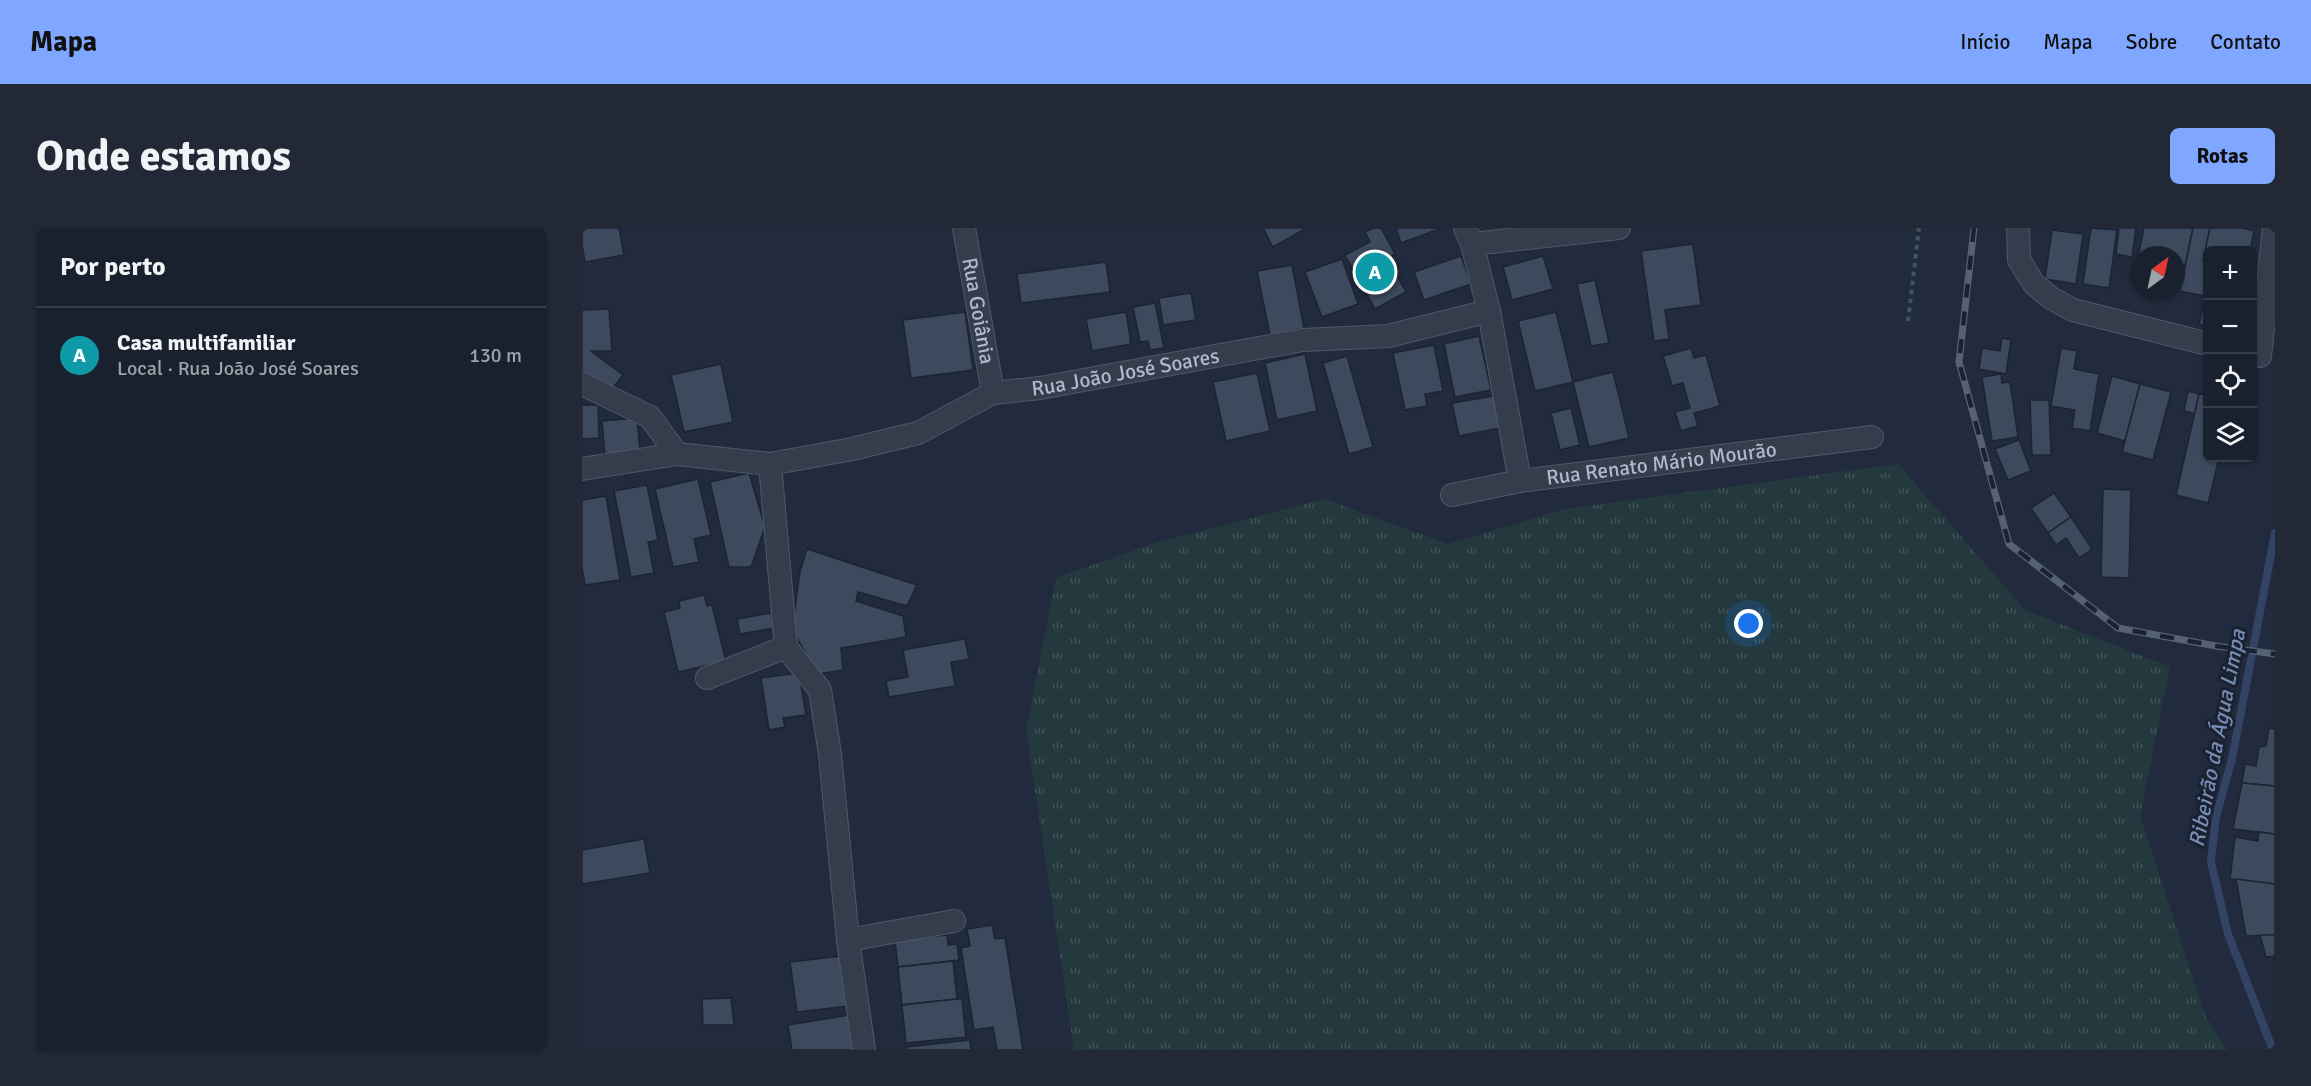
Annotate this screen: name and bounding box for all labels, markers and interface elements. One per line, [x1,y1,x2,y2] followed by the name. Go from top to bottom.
[30,25,97,59] text: Mapa
[1960,29,2010,55] text: Início
[2043,29,2093,55] text: Mapa
[2126,29,2177,55] text: Sobre
[2210,29,2281,55] text: Contato
[2170,128,2275,184] button: Rotas
[36,131,291,182] text: Onde estamos
[2131,246,2185,300] north arrow
[2203,246,2257,462] map controls
[2203,246,2257,300] button: +
[1356,250,1394,294] pin: A
[60,251,166,283] text: Por perto
[956,256,1001,366] street label: Rua Goiânia
[2203,300,2257,354] button: −
[117,329,295,356] text: Casa multifamiliar
[73,343,86,368] text: A
[469,343,522,368] text: 130 m
[1030,343,1221,402] street label: Rua João José Soares
[2203,354,2257,408] button: locate
[117,356,359,381] text: Local · Rua João José Soares
[2203,408,2257,462] button: layers
[1545,436,1778,491] street label: Rua Renato Mário Mourão
[1734,609,1763,638] your location
[2183,626,2251,849] water label: Ribeirão da Água Limpa

